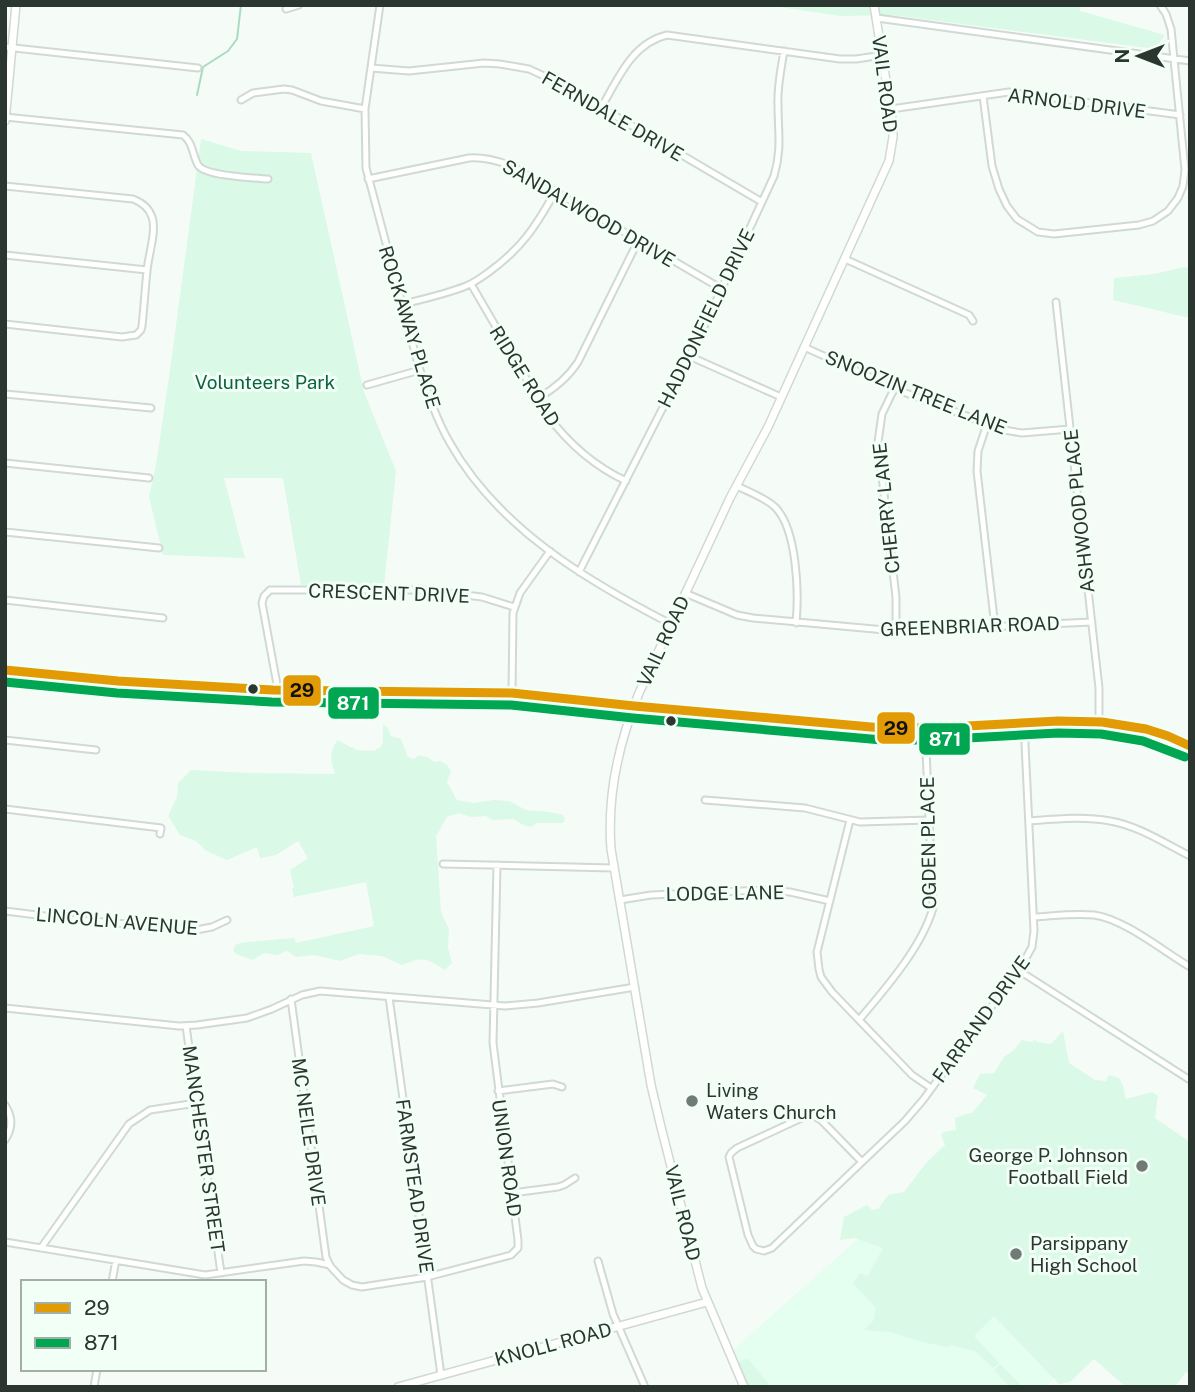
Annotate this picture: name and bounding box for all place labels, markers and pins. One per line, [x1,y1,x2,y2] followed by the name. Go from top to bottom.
[246,682,260,696] unlabelled marker
[664,714,678,728] unlabelled marker
[706,1079,836,1123] place label: Living Waters Church
[684,1093,700,1109] marker: Living Waters Church
[969,1144,1128,1188] place label: George P. Johnson Football Field
[1134,1158,1150,1174] marker: George P. Johnson Football Field
[1030,1232,1138,1276] place label: Parsippany High School
[1008,1246,1024,1262] marker: Parsippany High School

